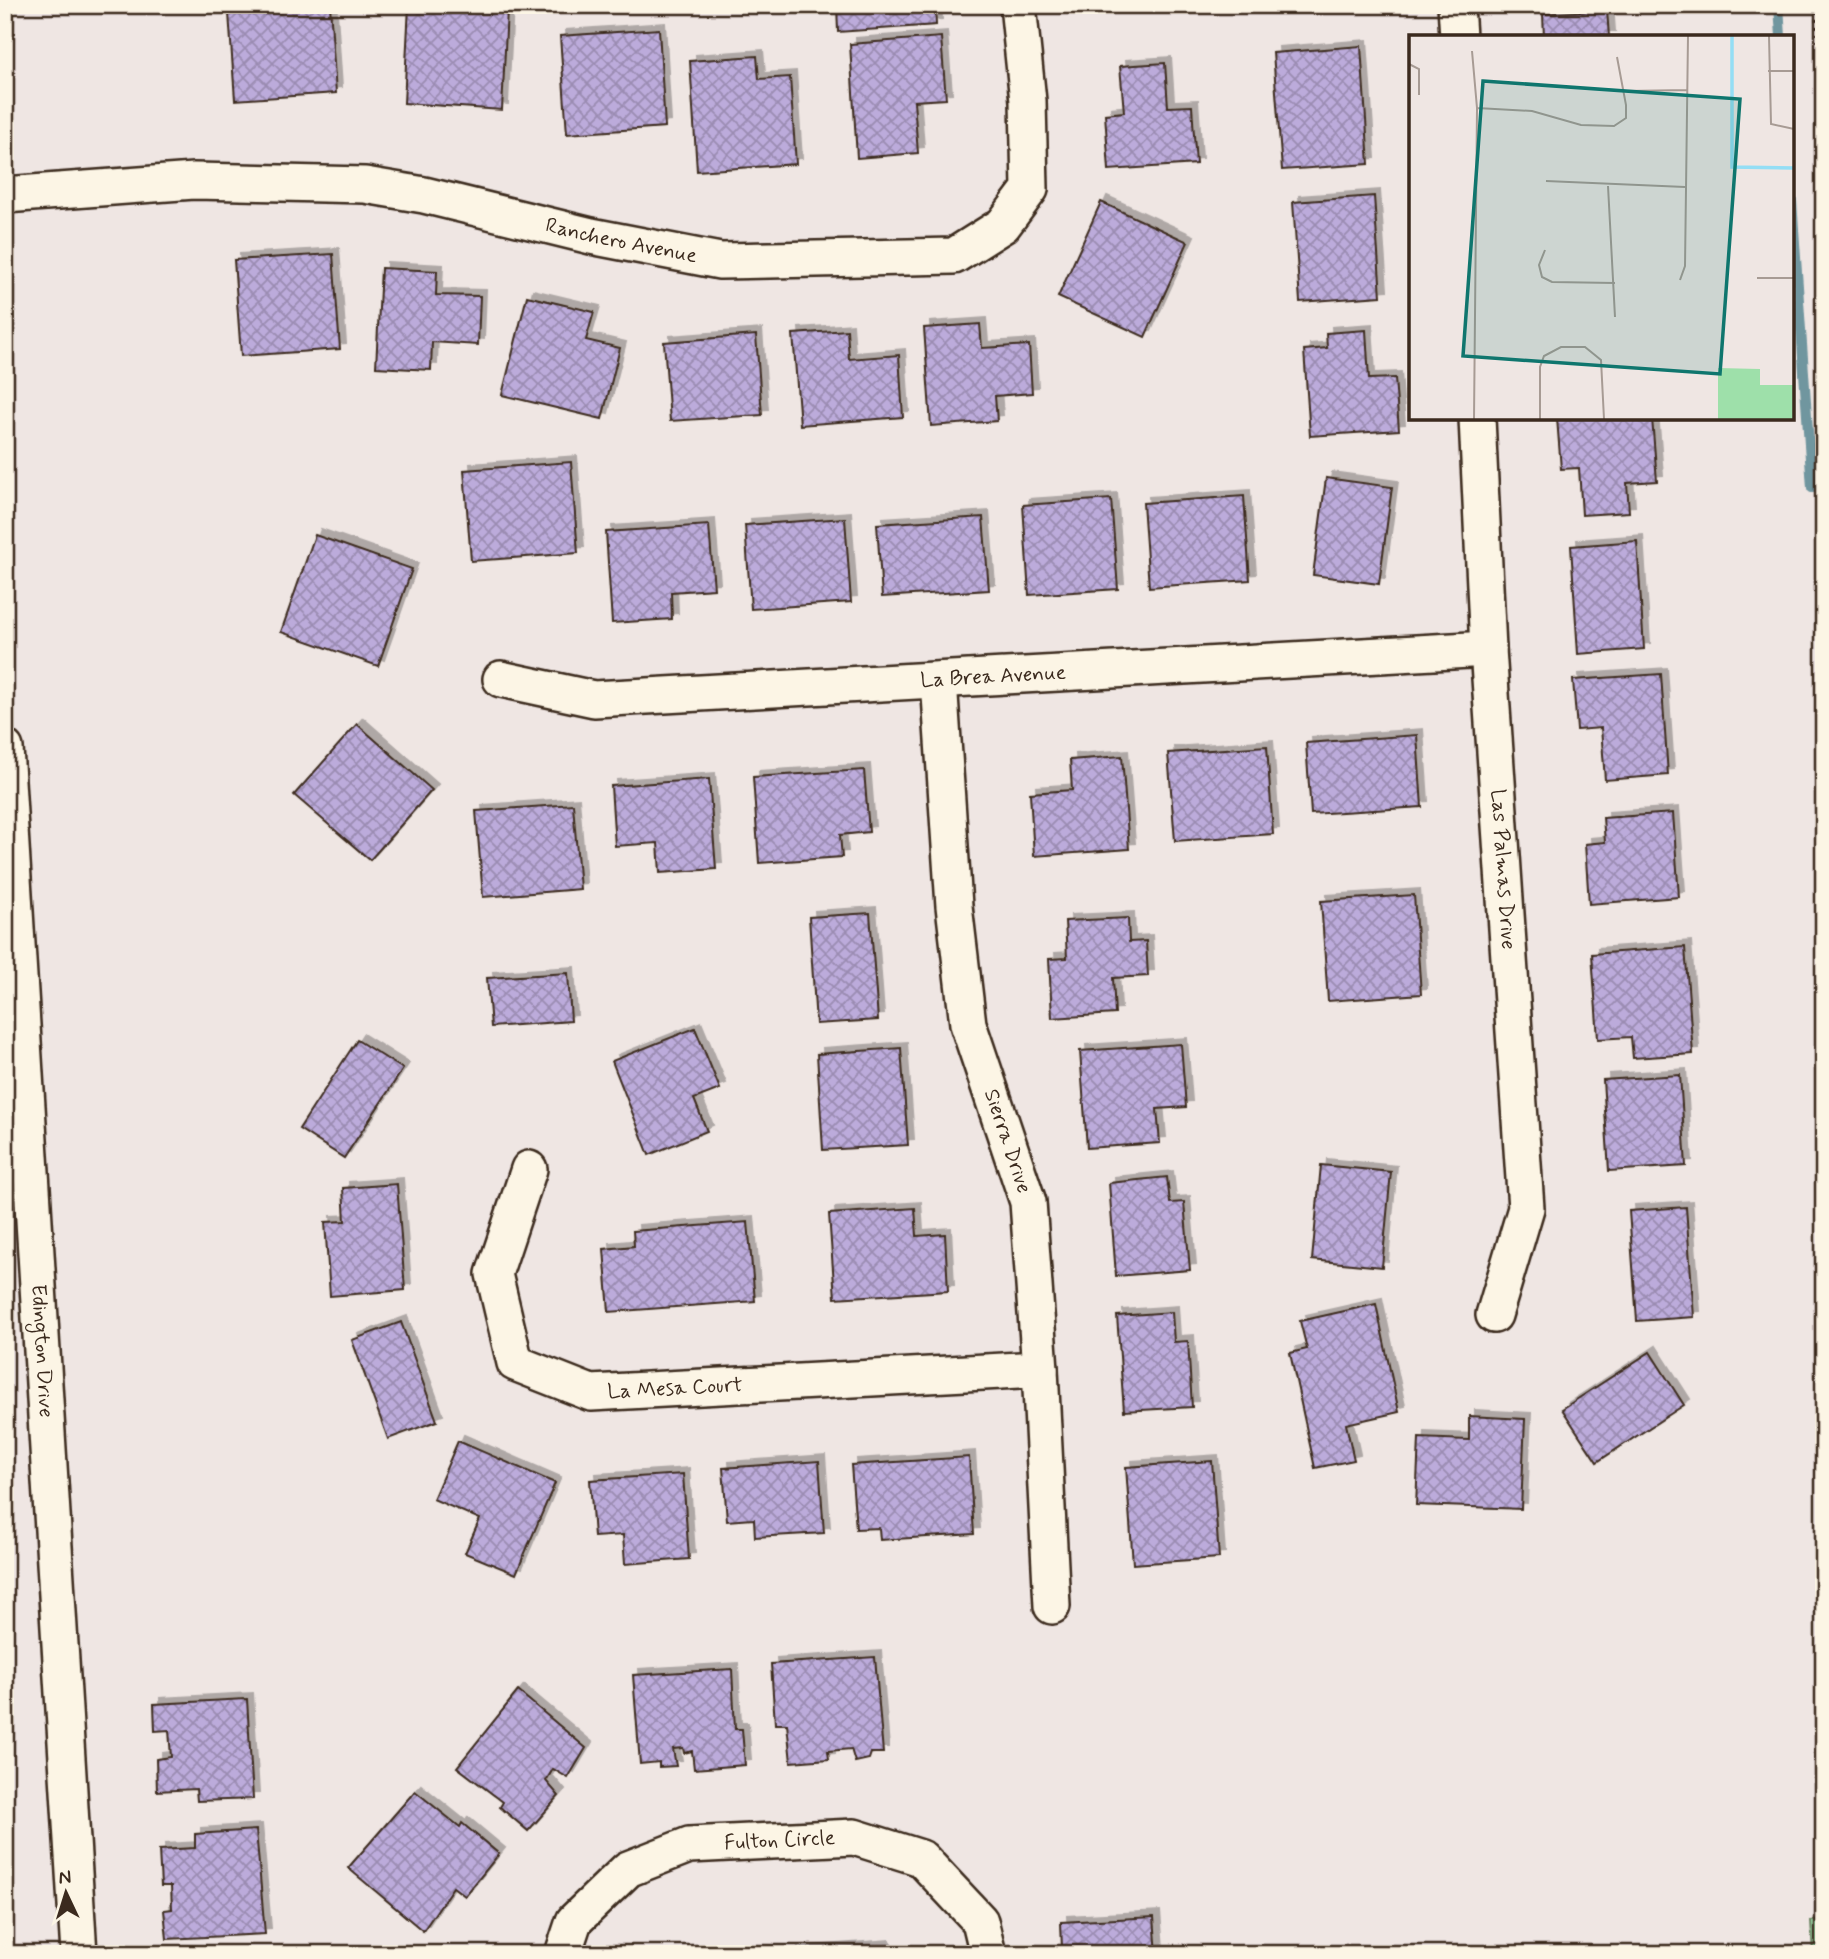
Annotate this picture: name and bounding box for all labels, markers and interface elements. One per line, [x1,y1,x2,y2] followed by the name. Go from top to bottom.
[1409,35,1794,420] inset map
[543,211,699,270] street label: Ranchero Avenue
[920,659,1067,695] street label: La Brea Avenue
[1484,788,1522,950] street label: Las Palmas Drive
[977,1085,1038,1197] street label: Sierra Drive
[24,1283,60,1418] street label: Edington Drive
[607,1371,744,1406] street label: La Mesa Court
[724,1824,836,1857] street label: Fulton Circle
[32,1857,102,1927] north arrow
[58,1865,72,1890] text: N

